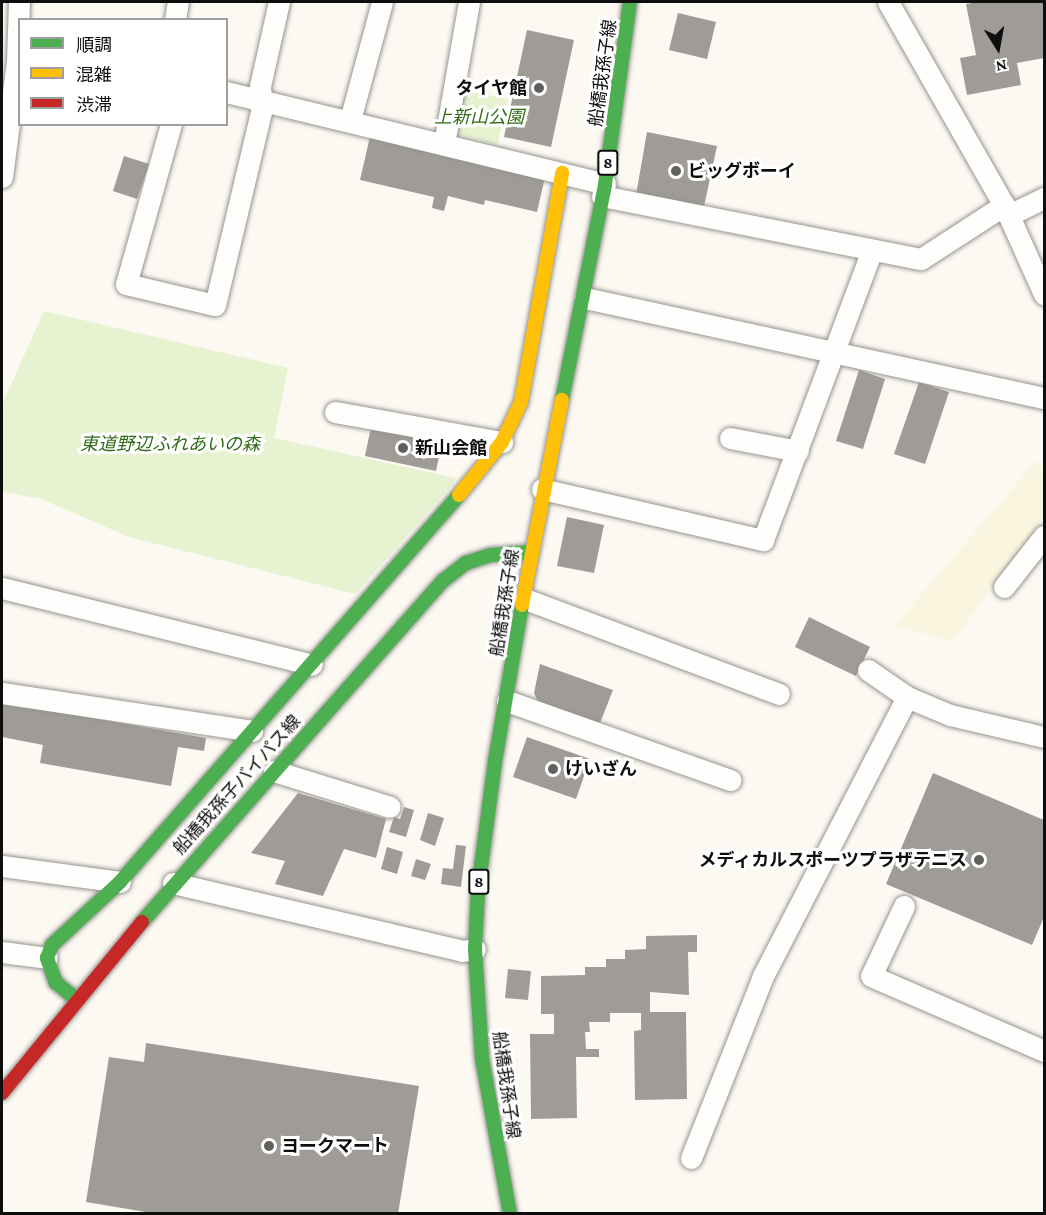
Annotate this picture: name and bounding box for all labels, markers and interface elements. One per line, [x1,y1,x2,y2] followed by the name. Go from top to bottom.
[18,18,228,126] legend
[585,18,621,128] street label: 船橋我孫子線
[968,18,1028,78] north arrow
[76,35,112,55] text: 順調
[995,57,1009,76] text: N
[76,65,112,85] text: 混雑
[455,77,527,99] place label: タイヤ館
[532,81,546,95] marker: タイヤ館
[76,95,112,115] text: 渋滞
[434,106,524,128] park label: 上新山公園
[596,150,620,176] road number: 8
[688,160,796,182] place label: ビッグボーイ
[669,164,683,178] marker: ビッグボーイ
[80,433,260,455] park label: 東道野辺ふれあいの森
[415,437,487,459] place label: 新山会館
[396,441,410,455] marker: 新山会館
[486,548,524,658] street label: 船橋我孫子線
[169,711,305,859] street label: 船橋我孫子バイパス線
[565,758,637,780] place label: けいざん
[546,762,560,776] marker: けいざん
[697,849,967,871] place label: メディカルスポーツプラザテニス
[972,853,986,867] marker: メディカルスポーツプラザテニス
[467,869,491,895] road number: 8
[488,1030,524,1140] street label: 船橋我孫子線
[281,1135,389,1157] place label: ヨークマート
[262,1139,276,1153] marker: ヨークマート

